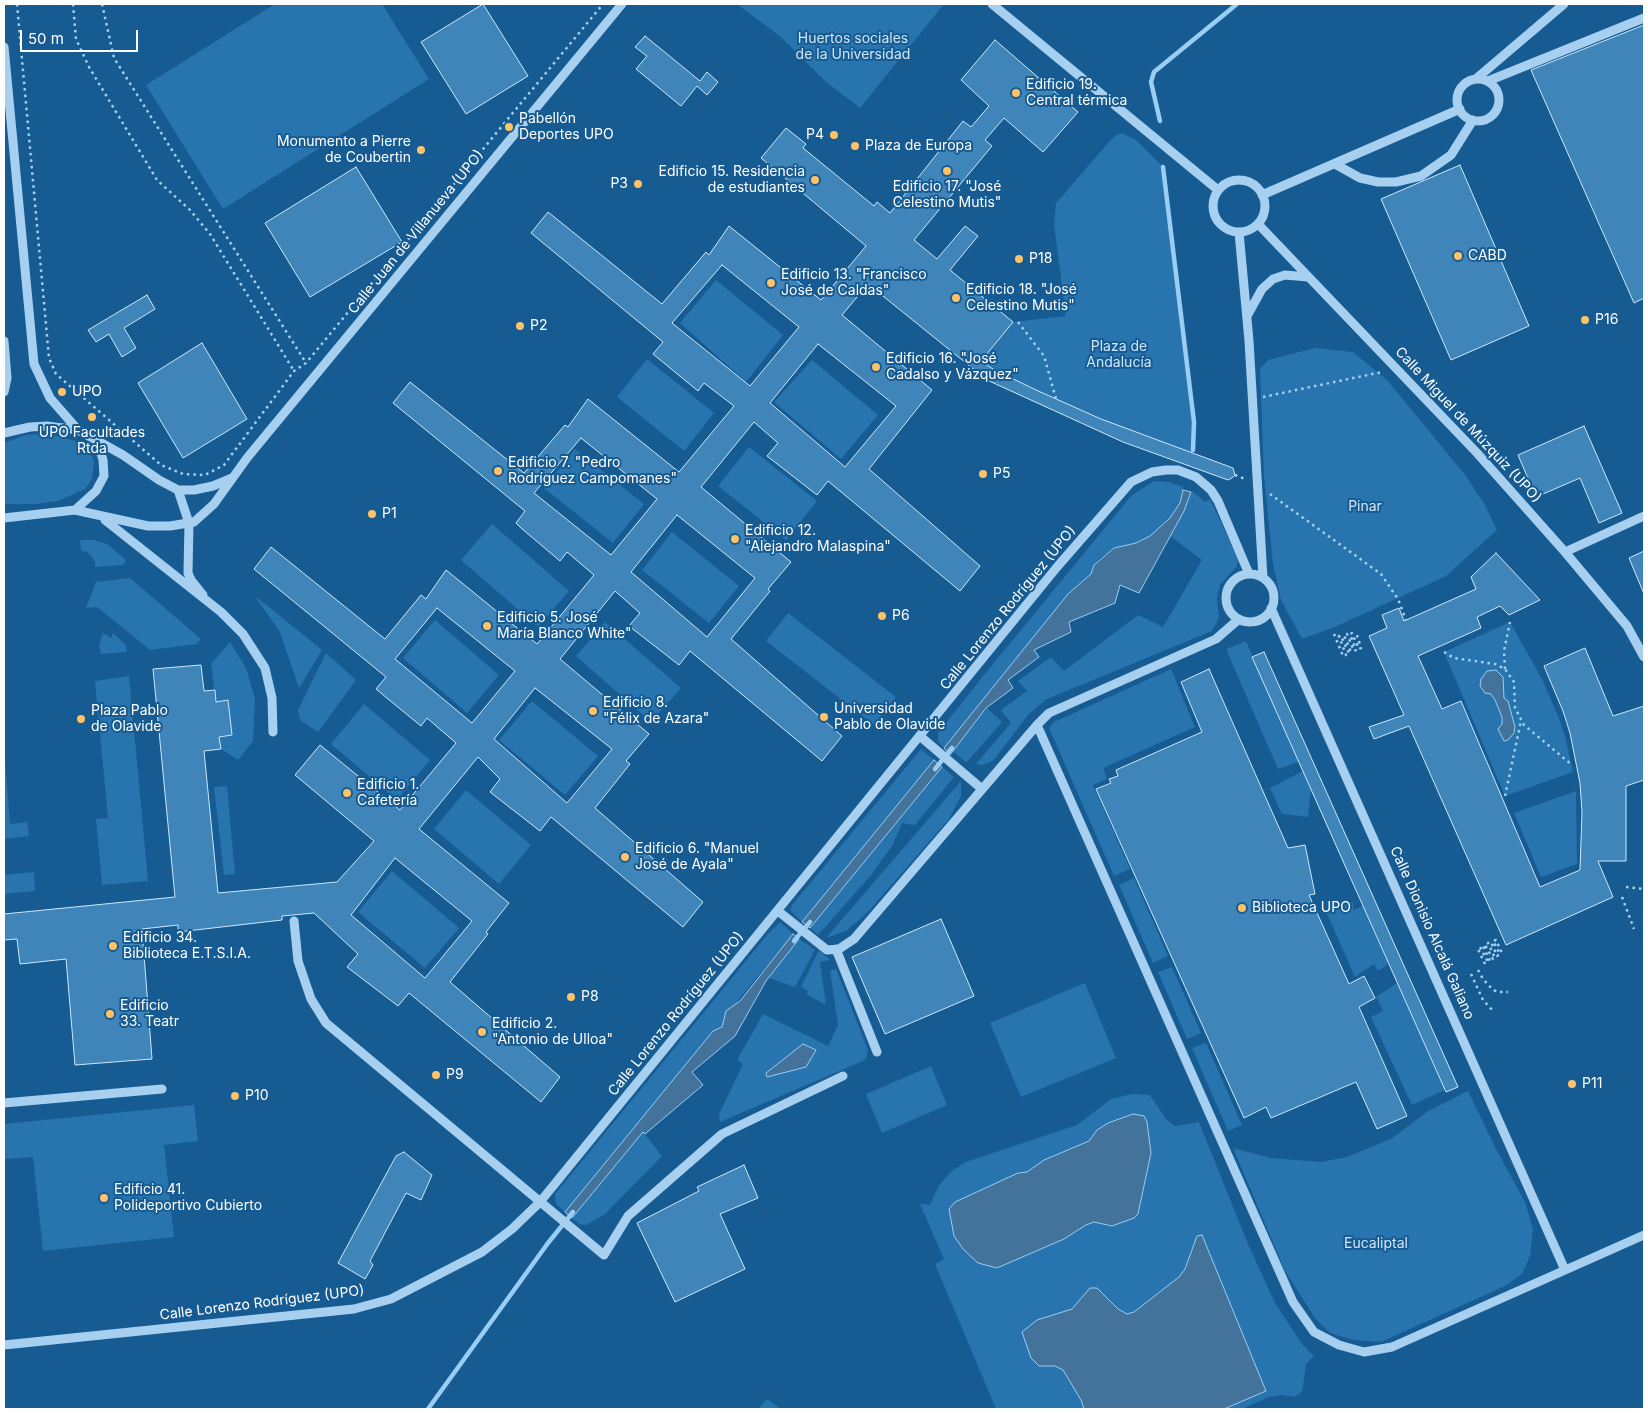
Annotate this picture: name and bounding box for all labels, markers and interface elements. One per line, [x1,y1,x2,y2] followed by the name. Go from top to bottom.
[22,20,140,52] scale bar
[28,29,64,48] text: 50 m
[796,31,910,64] park label: Huertos sociales de la Universidad
[1026,77,1127,110] place label: Edificio 19. Central térmica
[1010,87,1022,99] marker: Edificio 19. Central térmica
[519,111,614,144] place label: Pabellón Deportes UPO
[503,121,515,133] marker: Pabellón Deportes UPO
[806,127,824,143] place label: P4
[828,129,840,141] marker: P4
[277,134,411,166] place label: Monumento a Pierre de Coubertin
[865,138,972,154] place label: Plaza de Europa
[849,140,861,152] marker: Plaza de Europa
[415,144,427,156] marker: Monumento a Pierre de Coubertin
[345,147,487,317] street label: Calle Juan de Villanueva (UPO)
[659,164,805,196] place label: Edificio 15. Residencia de estudiantes
[941,165,953,177] marker: Edificio 17. "José Celestino Mutis"
[809,174,821,186] marker: Edificio 15. Residencia de estudiantes
[610,176,628,192] place label: P3
[632,178,644,190] marker: P3
[893,179,1001,212] place label: Edificio 17. "José Celestino Mutis"
[1468,248,1507,264] place label: CABD
[1452,250,1464,262] marker: CABD
[1029,251,1052,267] place label: P18
[1013,253,1025,265] marker: P18
[781,267,927,300] place label: Edificio 13. "Francisco José de Caldas"
[765,277,777,289] marker: Edificio 13. "Francisco José de Caldas"
[966,282,1077,314] place label: Edificio 18. "José Celestino Mutis"
[950,292,962,304] marker: Edificio 18. "José Celestino Mutis"
[1595,312,1618,328] place label: P16
[1579,314,1591,326] marker: P16
[530,318,547,334] place label: P2
[514,320,526,332] marker: P2
[1086,339,1152,372] park label: Plaza de Andalucía
[1391,344,1545,506] street label: Calle Miguel de Múzquiz (UPO)
[886,351,1019,384] place label: Edificio 16. "José Cadalso y Vázquez"
[870,361,882,373] marker: Edificio 16. "José Cadalso y Vázquez"
[72,384,102,400] place label: UPO
[56,386,68,398] marker: UPO
[86,411,98,423] marker: UPO Facultades Rtda
[39,425,145,458] place label: UPO Facultades Rtda
[508,455,677,488] place label: Edificio 7. "Pedro Rodríguez Campomanes"
[492,465,504,477] marker: Edificio 7. "Pedro Rodríguez Campomanes"
[993,466,1010,482] place label: P5
[977,468,989,480] marker: P5
[1348,499,1382,515] park label: Pinar
[382,506,397,522] place label: P1
[366,508,378,520] marker: P1
[745,523,891,556] place label: Edificio 12. "Alejandro Malaspina"
[937,523,1079,693] street label: Calle Lorenzo Rodríguez (UPO)
[729,533,741,545] marker: Edificio 12. "Alejandro Malaspina"
[892,608,910,624] place label: P6
[497,610,632,642] place label: Edificio 5. José María Blanco White"
[876,610,888,622] marker: P6
[481,620,493,632] marker: Edificio 5. José María Blanco White"
[603,695,709,728] place label: Edificio 8. "Félix de Azara"
[834,701,946,734] place label: Universidad Pablo de Olavide
[91,703,168,736] place label: Plaza Pablo de Olavide
[587,705,599,717] marker: Edificio 8. "Félix de Azara"
[818,711,830,723] marker: Universidad Pablo de Olavide
[75,713,87,725] marker: Plaza Pablo de Olavide
[357,777,419,810] place label: Edificio 1. Cafetería
[341,787,353,799] marker: Edificio 1. Cafetería
[635,841,759,874] place label: Edificio 6. "Manuel José de Ayala"
[1386,844,1478,1022] street label: Calle Dionisio Alcalá Galiano
[619,851,631,863] marker: Edificio 6. "Manuel José de Ayala"
[1252,900,1351,916] place label: Biblioteca UPO
[1236,902,1248,914] marker: Biblioteca UPO
[605,929,747,1099] street label: Calle Lorenzo Rodríguez (UPO)
[123,930,251,962] place label: Edificio 34. Biblioteca E.T.S.I.A.
[107,940,119,952] marker: Edificio 34. Biblioteca E.T.S.I.A.
[581,989,599,1005] place label: P8
[565,991,577,1003] marker: P8
[120,998,179,1030] place label: Edificio 33. Teatr
[104,1008,116,1020] marker: Edificio 33. Teatr
[492,1016,613,1048] place label: Edificio 2. "Antonio de Ulloa"
[476,1026,488,1038] marker: Edificio 2. "Antonio de Ulloa"
[446,1067,464,1083] place label: P9
[430,1069,442,1081] marker: P9
[1582,1076,1602,1092] place label: P11
[1566,1078,1578,1090] marker: P11
[245,1088,268,1104] place label: P10
[229,1090,241,1102] marker: P10
[114,1182,262,1214] place label: Edificio 41. Polideportivo Cubierto
[98,1192,110,1204] marker: Edificio 41. Polideportivo Cubierto
[1344,1236,1408,1252] park label: Eucaliptal
[159,1282,365,1324] street label: Calle Lorenzo Rodríguez (UPO)

